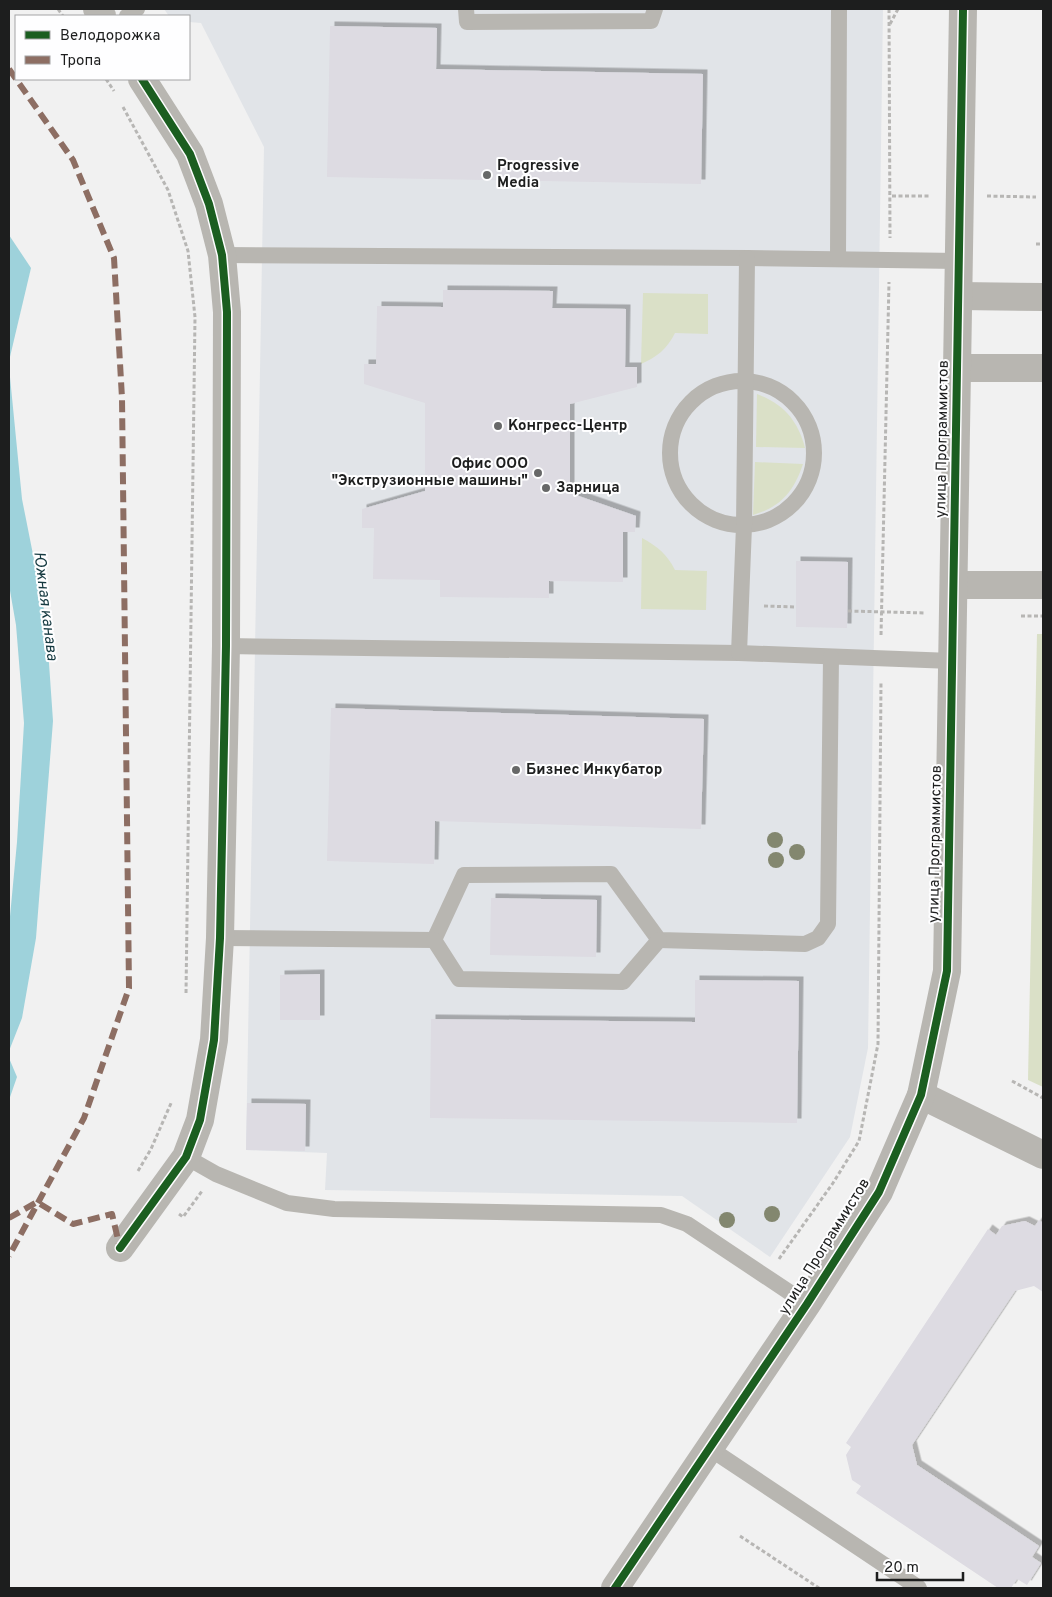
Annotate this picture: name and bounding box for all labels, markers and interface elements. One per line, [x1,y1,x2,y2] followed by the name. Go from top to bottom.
[15,15,190,80] legend
[60,27,160,46] text: Велодорожка
[60,52,101,71] text: Тропа
[497,157,579,193] place label: Progressive Media
[481,169,493,181] marker: Progressive Media
[932,360,954,518] street label: улица Программистов
[508,417,628,436] place label: Конгресс-Центр
[492,420,504,432] marker: Конгресс-Центр
[331,455,528,491] place label: Офис ООО "Экструзионные машины"
[532,467,544,479] marker: Офис ООО "Экструзионные машины"
[556,479,620,498] place label: Зарница
[540,482,552,494] marker: Зарница
[28,550,62,663] water label: Южная канава
[526,761,662,780] place label: Бизнес Инкубатор
[510,764,522,776] marker: Бизнес Инкубатор
[925,765,947,923] street label: улица Программистов
[775,1175,875,1319] street label: улица Программистов
[877,1550,963,1582] scale bar
[884,1559,919,1578] text: 20 m

